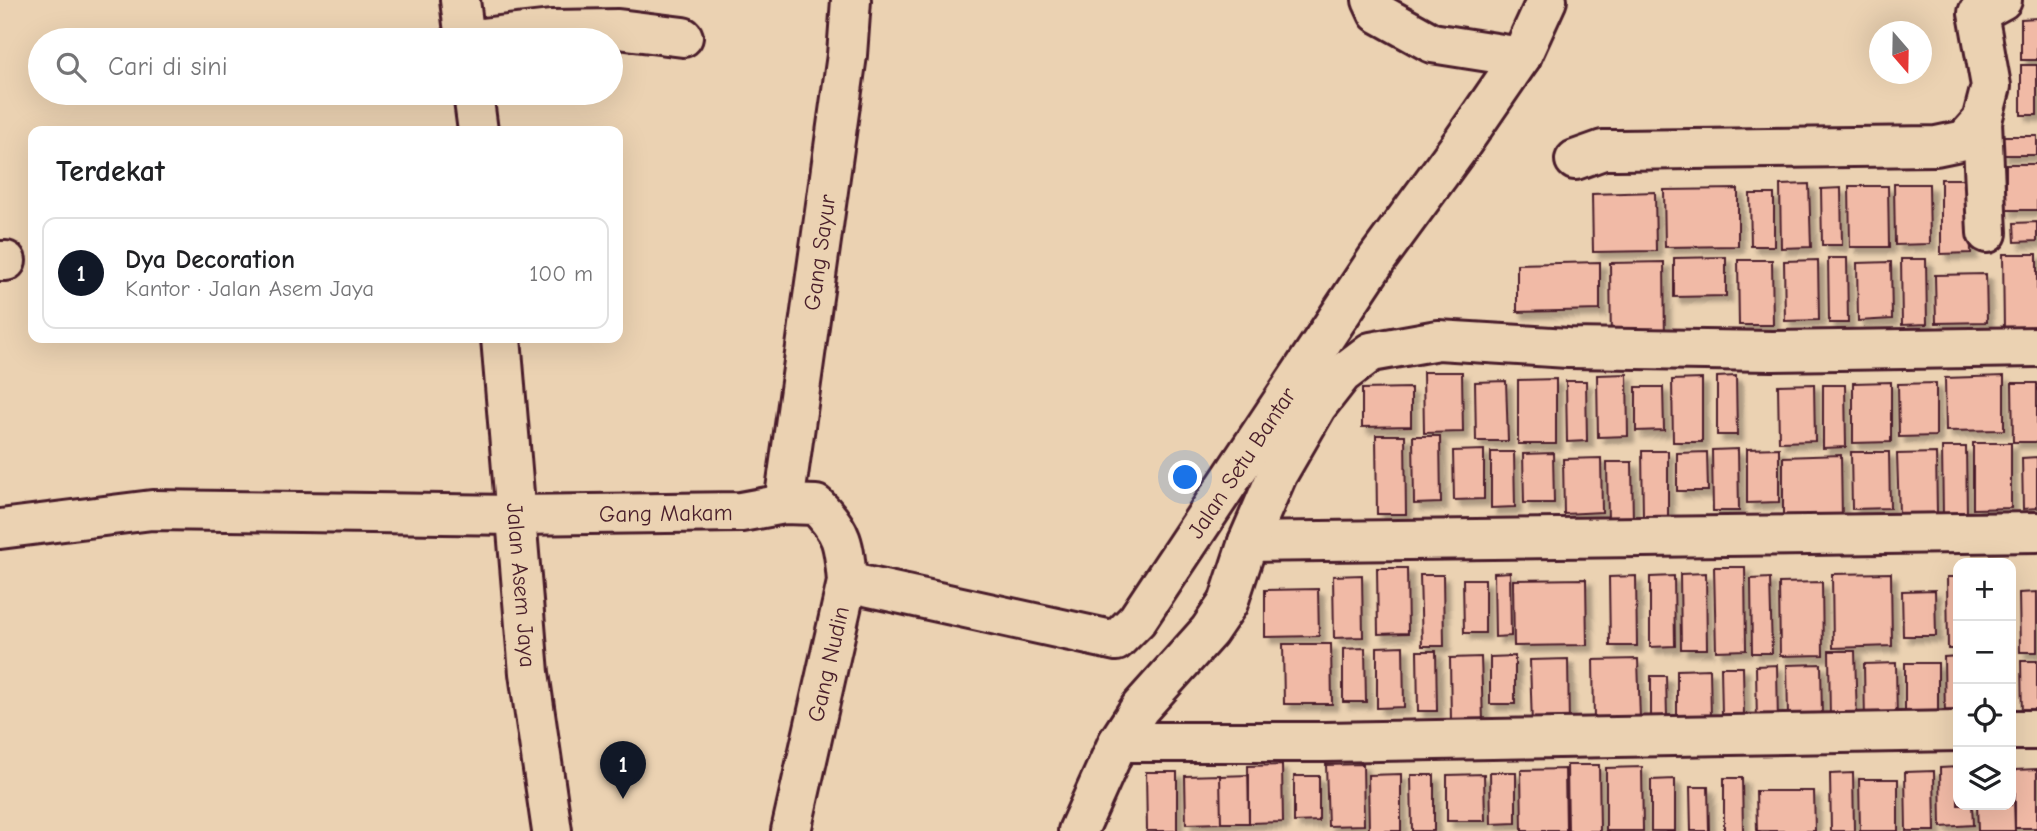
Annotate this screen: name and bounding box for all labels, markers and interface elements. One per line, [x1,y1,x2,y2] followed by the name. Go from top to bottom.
[1869,21,1932,84] north arrow
[28,28,623,105] search box
[52,48,90,86] icon: search
[108,52,228,82] text: Cari di sini
[56,154,165,189] text: Terdekat
[798,192,841,312] street label: Gang Sayur
[125,245,295,275] text: Dya Decoration
[76,260,86,287] text: 1
[529,260,593,287] text: 100 m
[125,275,374,302] text: Kantor · Jalan Asem Jaya
[1182,382,1302,544] street label: Jalan Setu Bantar
[1168,460,1202,494] your location
[599,499,733,528] street label: Gang Makam
[501,502,541,669] street label: Jalan Asem Jaya
[1953,558,2016,810] map controls
[1953,558,2016,621] button: +
[802,604,855,725] street label: Gang Nudin
[1953,621,2016,684] button: −
[1953,684,2016,747] button: locate
[600,741,646,799] pin: 1
[1953,747,2016,810] button: layers

